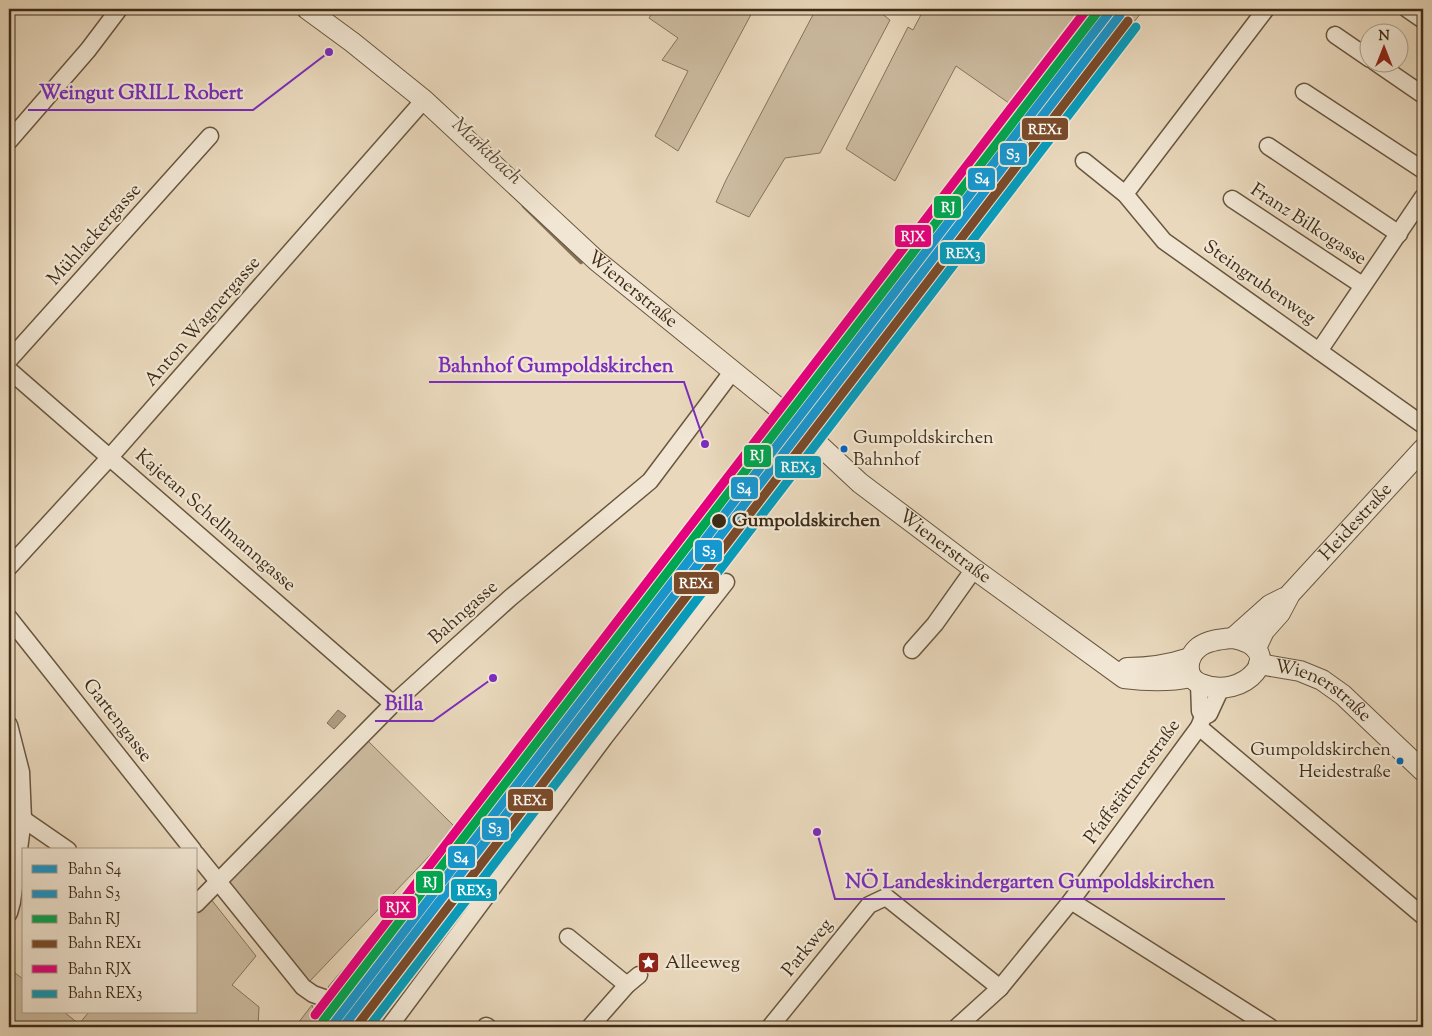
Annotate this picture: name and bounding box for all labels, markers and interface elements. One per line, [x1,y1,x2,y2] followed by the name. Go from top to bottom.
[1360,22,1410,72] north arrow
[1378,27,1390,47] text: N
[28,75,253,110] callout: Weingut GRILL Robert
[39,80,243,109] text: Weingut GRILL Robert
[444,112,528,193] water label: Marktbach
[1021,117,1069,141] line badge: REX1
[1028,121,1062,141] text: REX1
[999,142,1028,166] line badge: S3
[1006,146,1020,166] text: S3
[967,167,996,191] line badge: S4
[975,170,990,190] text: S4
[1245,177,1372,273] street label: Franz Bilkogasse
[42,178,148,292] street label: Mühlackergasse
[933,195,962,219] line badge: RJ
[941,199,956,219] text: RJ
[894,224,932,248] line badge: RJX
[901,228,926,248] text: RJX
[1197,234,1321,332] street label: Steingrubenweg
[939,241,986,265] line badge: REX3
[581,244,684,335] street label: Wienerstraße
[946,245,981,265] text: REX3
[139,251,267,393] street label: Anton Wagnergasse
[429,347,684,382] callout: Bahnhof Gumpoldskirchen
[438,353,674,382] text: Bahnhof Gumpoldskirchen
[853,426,994,474] place label: Gumpoldskirchen Bahnhof
[129,443,302,599] street label: Kajetan Schellmanngasse
[743,444,772,468] line badge: RJ
[839,444,849,454] marker: Gumpoldskirchen Bahnhof
[750,447,765,467] text: RJ
[774,455,822,479] line badge: REX3
[781,459,816,479] text: REX3
[730,476,759,500] line badge: S4
[1313,477,1399,567] street label: Heidestraße
[737,480,752,500] text: S4
[893,503,997,591] street label: Wienerstraße
[732,508,881,535] place label: Gumpoldskirchen
[710,512,728,530] marker: Gumpoldskirchen
[694,539,723,563] line badge: S3
[702,543,716,563] text: S3
[673,571,720,595] line badge: REX1
[423,575,505,651] street label: Bahngasse
[679,575,713,595] text: REX1
[1273,653,1378,729] street label: Wienerstraße
[76,674,158,769] street label: Gartengasse
[375,686,433,721] callout: Billa
[385,691,424,720] text: Billa
[1078,714,1188,850] street label: Pfaffstättnerstraße
[1250,738,1391,786] place label: Gumpoldskirchen Heidestraße
[1395,756,1405,766] marker: Gumpoldskirchen Heidestraße
[507,788,554,812] line badge: REX1
[513,792,547,812] text: REX1
[481,817,510,841] line badge: S3
[488,820,502,840] text: S3
[447,845,476,869] line badge: S4
[22,848,198,1014] legend
[454,849,469,869] text: S4
[68,860,122,881] text: Bahn S4
[835,864,1225,899] callout: NÖ Landeskindergarten Gumpoldskirchen
[845,868,1215,898] text: NÖ Landeskindergarten Gumpoldskirchen
[415,870,444,894] line badge: RJ
[423,874,438,894] text: RJ
[450,878,498,902] line badge: REX3
[457,882,492,902] text: REX3
[68,884,120,905] text: Bahn S3
[379,895,417,919] line badge: RJX
[386,899,411,919] text: RJX
[68,910,121,931] text: Bahn RJ
[776,913,840,983] street label: Parkweg
[68,934,141,955] text: Bahn REX1
[665,950,740,977] place label: Alleeweg
[637,951,661,975] place icon: Alleeweg
[68,960,131,981] text: Bahn RJX
[68,984,142,1005] text: Bahn REX3

